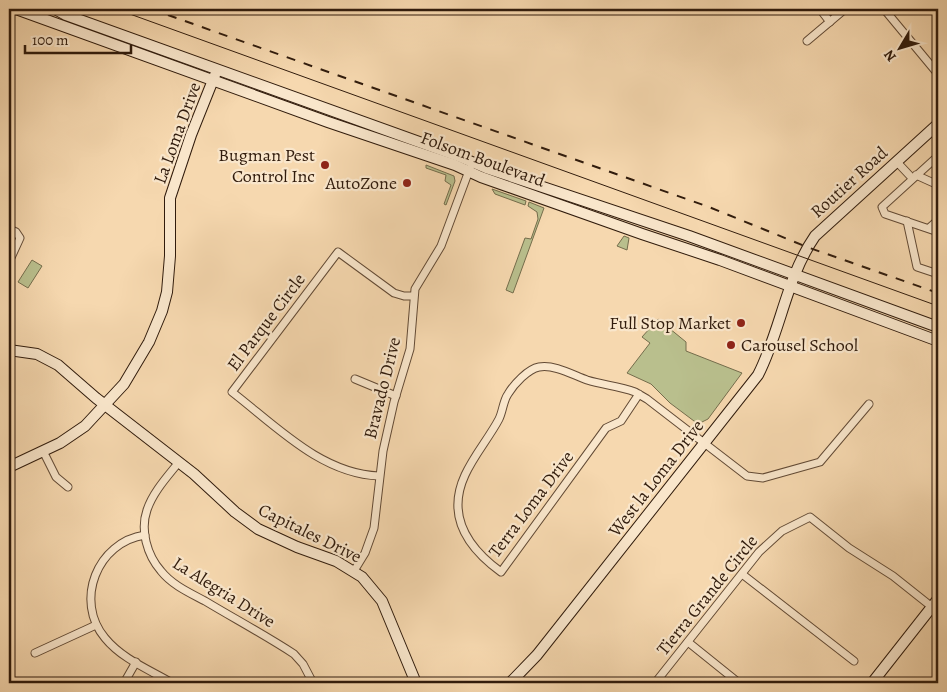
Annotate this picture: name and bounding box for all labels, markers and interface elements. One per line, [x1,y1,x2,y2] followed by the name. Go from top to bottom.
[25,22,131,54] scale bar
[874,22,924,72] north arrow
[32,30,69,50] text: 100 m
[880,46,901,66] text: N
[148,79,206,187] street label: La Loma Drive
[417,125,549,193] street label: Folsom Boulevard
[805,141,893,223] street label: Routier Road
[218,143,315,188] place label: Bugman Pest Control Inc
[319,159,331,171] marker: Bugman Pest Control Inc
[324,171,397,195] place label: AutoZone
[401,177,413,189] marker: AutoZone
[221,268,311,376] street label: El Parque Circle
[609,311,731,335] place label: Full Stop Market
[735,317,747,329] marker: Full Stop Market
[741,333,859,357] place label: Carousel School
[358,335,406,441] street label: Bravado Drive
[725,339,737,351] marker: Carousel School
[602,415,709,542] street label: West la Loma Drive
[483,446,579,562] street label: Terra Loma Drive
[254,498,366,568] street label: Capitales Drive
[651,530,763,660] street label: Tierra Grande Circle
[168,551,280,633] street label: La Alegria Drive

